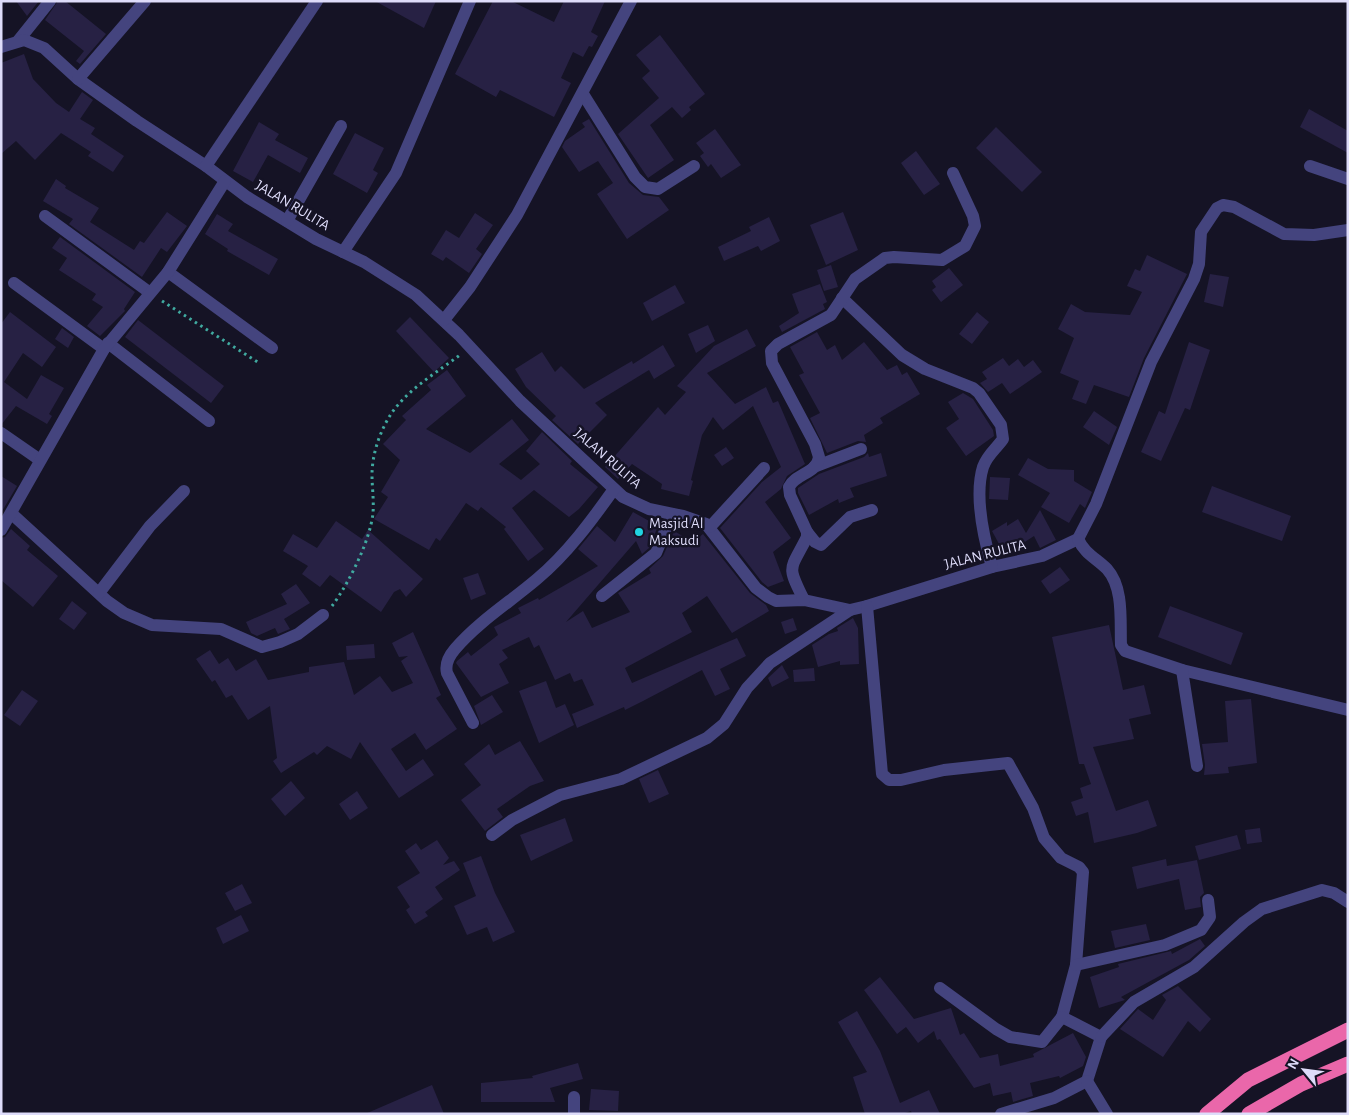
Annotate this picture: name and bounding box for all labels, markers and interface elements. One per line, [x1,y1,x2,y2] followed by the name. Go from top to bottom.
[253,177,333,234] street label: JALAN RULITA
[571,425,644,492] street label: JALAN RULITA
[649,516,703,548] place label: Masjid Al Maksudi
[633,526,645,538] marker: Masjid Al Maksudi
[943,537,1028,572] street label: JALAN RULITA
[1279,1045,1329,1095] north arrow
[1285,1057,1302,1072] text: N

